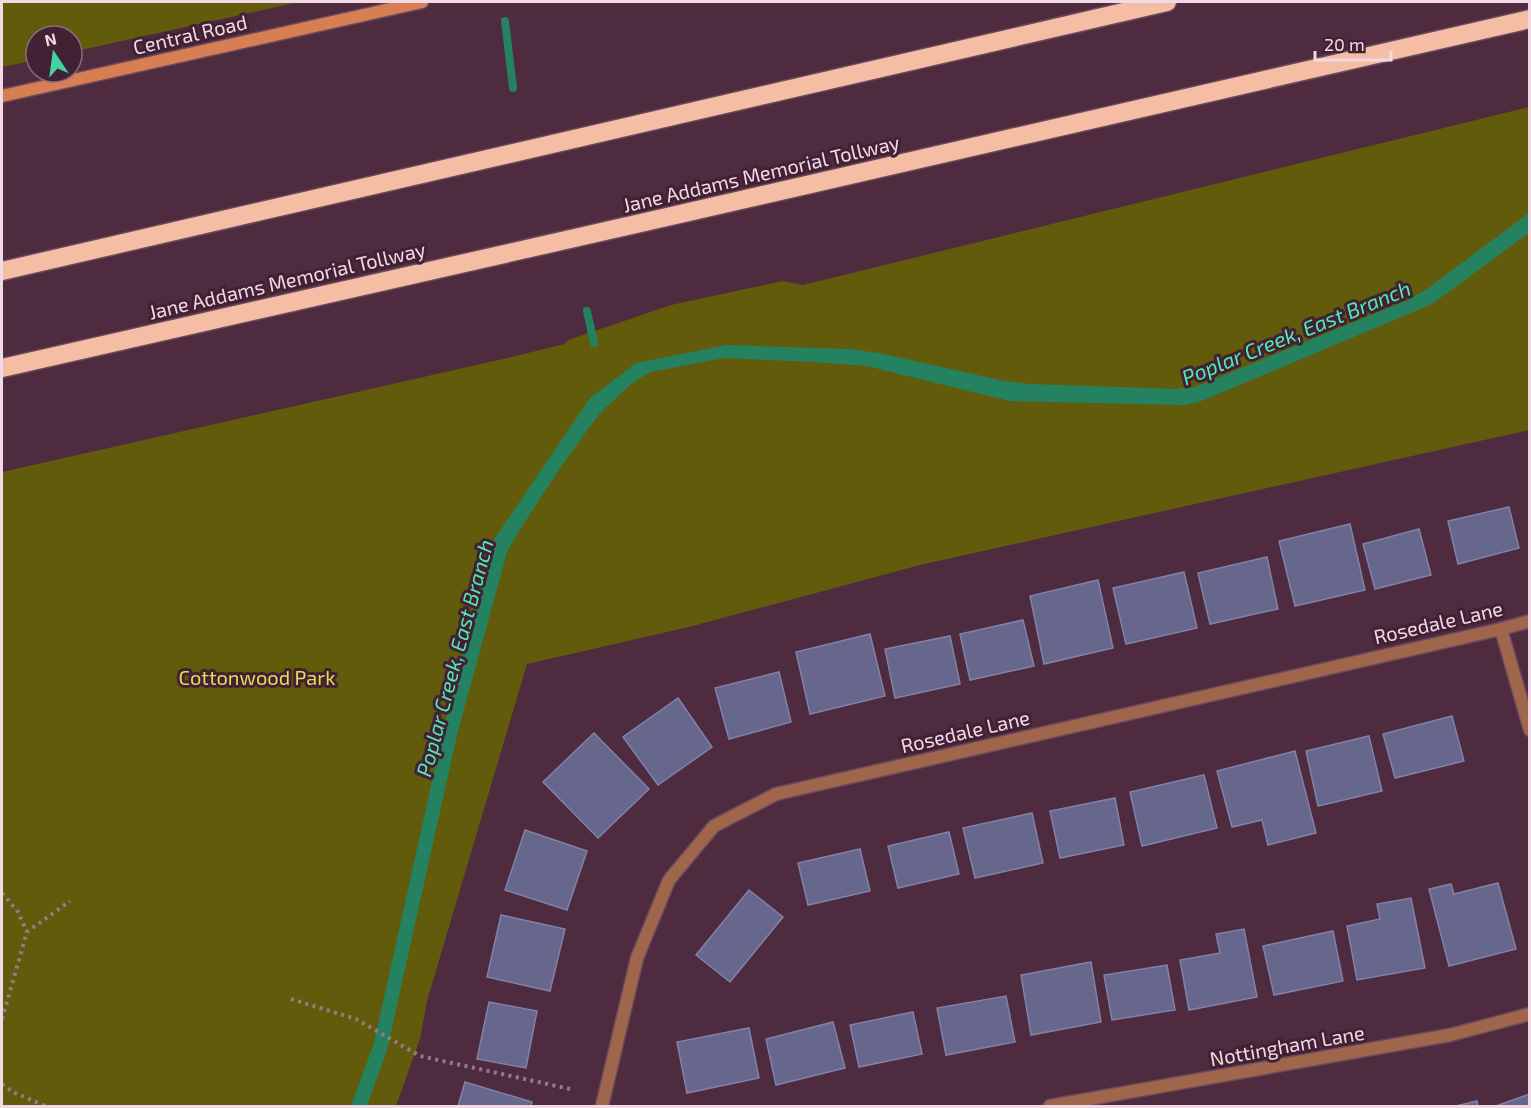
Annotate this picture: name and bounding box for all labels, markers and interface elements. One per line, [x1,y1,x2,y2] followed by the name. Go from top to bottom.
[131,9,249,59] street label: Central Road
[24,24,84,84] north arrow
[1315,24,1392,62] scale bar
[43,28,58,49] text: N
[1324,33,1365,55] text: 20 m
[620,129,902,217] street label: Jane Addams Memorial Tollway
[146,236,428,324] street label: Jane Addams Memorial Tollway
[1178,275,1414,389] water label: Poplar Creek, East Branch
[410,537,498,779] water label: Poplar Creek, East Branch
[1371,595,1505,649] street label: Rosedale Lane
[179,665,335,689] park label: Cottonwood Park
[898,704,1032,758] street label: Rosedale Lane
[1208,1020,1366,1070] street label: Nottingham Lane

